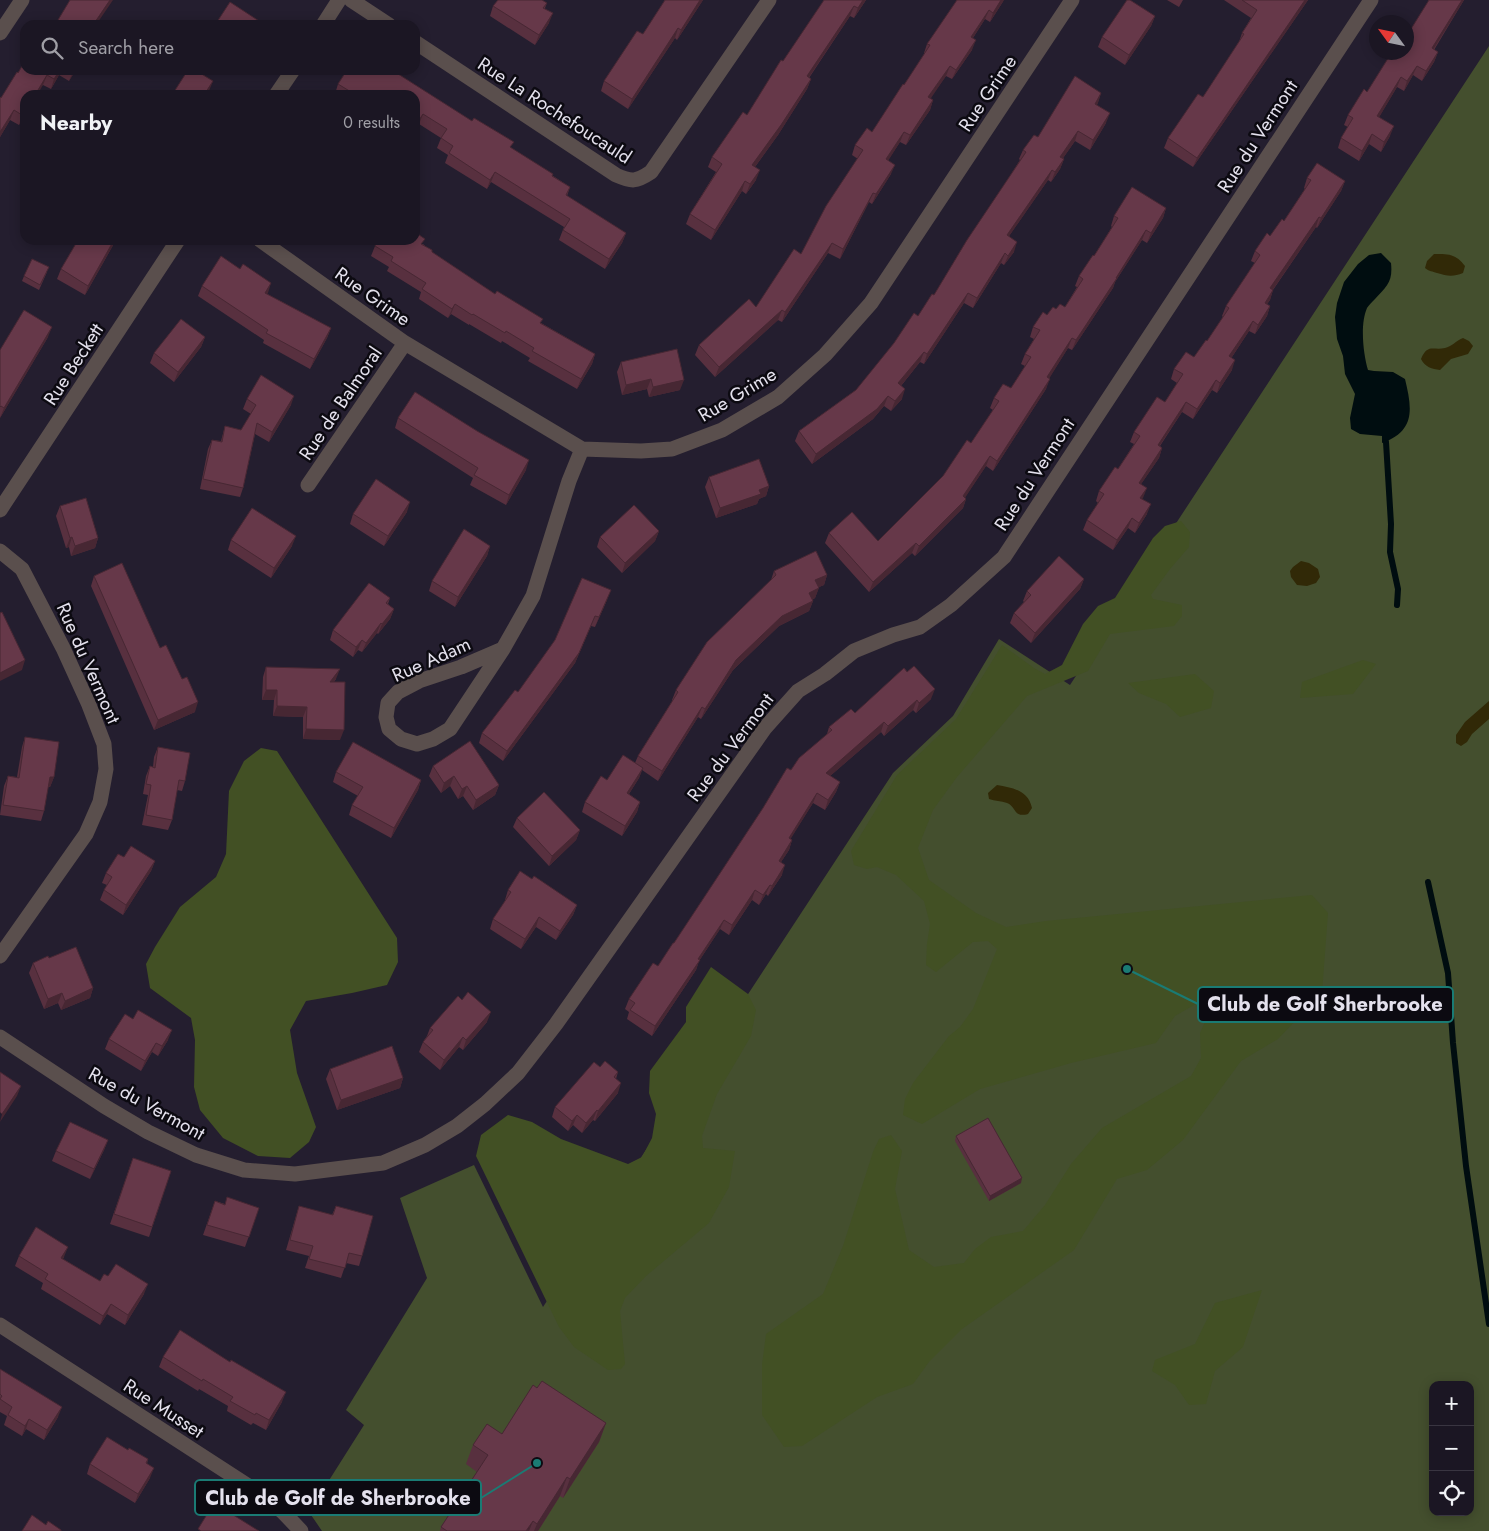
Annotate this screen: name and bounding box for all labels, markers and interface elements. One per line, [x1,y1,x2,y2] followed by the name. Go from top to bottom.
[1369,15,1414,60] north arrow
[20,20,420,75] search box
[38,34,66,62] icon: search
[78,34,174,61] text: Search here
[473,50,637,170] street label: Rue La Rochefoucauld
[952,50,1023,137] street label: Rue Grime
[1211,74,1304,198] street label: Rue du Vermont
[40,108,112,138] text: Nearby
[343,111,400,134] text: 0 results
[329,260,416,333] street label: Rue Grime
[37,318,110,410] street label: Rue Beckett
[292,341,388,465] street label: Rue de Balmoral
[693,360,782,428] street label: Rue Grime
[988,412,1081,536] street label: Rue du Vermont
[50,598,127,728] street label: Rue du Vermont
[388,630,475,689] street label: Rue Adam
[681,687,780,807] street label: Rue du Vermont
[1198,987,1453,1022] callout: Club de Golf Sherbrooke
[1207,990,1443,1019] text: Club de Golf Sherbrooke
[84,1060,210,1147] street label: Rue du Vermont
[118,1372,210,1445] street label: Rue Musset
[1429,1381,1474,1516] map controls
[1429,1381,1474,1426] button: +
[1429,1426,1474,1471] button: −
[1429,1471,1474,1516] button: locate
[195,1480,481,1515] callout: Club de Golf de Sherbrooke
[205,1484,471,1513] text: Club de Golf de Sherbrooke

